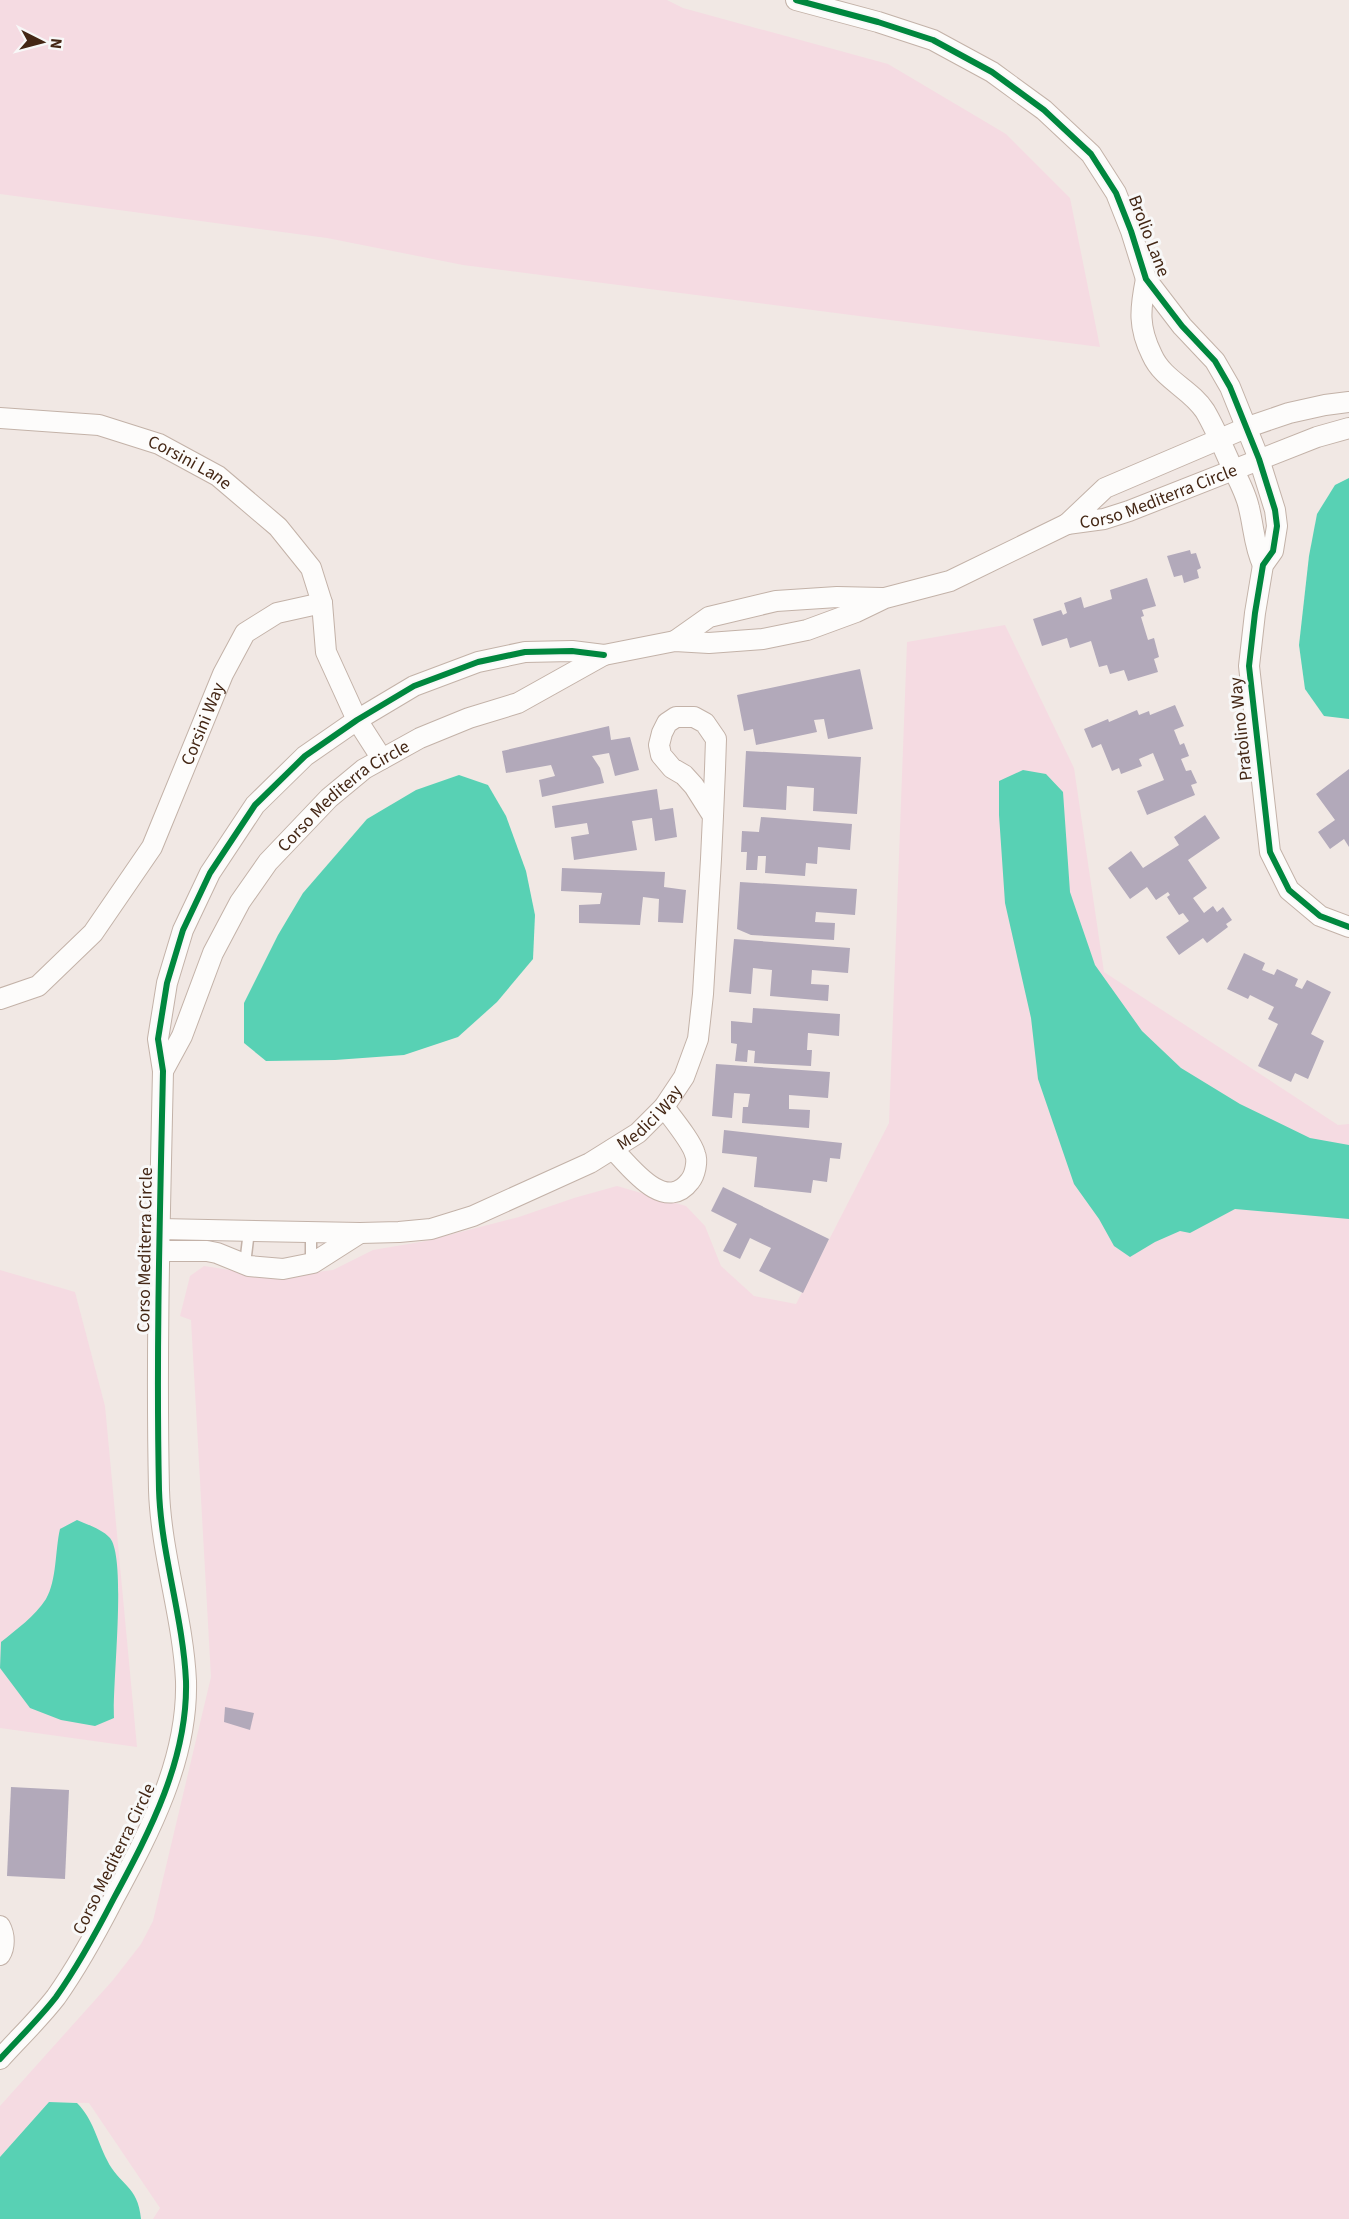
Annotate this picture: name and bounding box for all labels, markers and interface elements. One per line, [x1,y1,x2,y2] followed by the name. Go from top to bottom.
[12,12,72,72] north arrow
[44,37,67,50] text: N
[1122,192,1176,280] street label: Brolio Lane
[145,429,238,495] street label: Corsini Lane
[1078,457,1241,535] street label: Corso Mediterra Circle
[1223,675,1259,782] street label: Pratolino Way
[174,678,231,769] street label: Corsini Way
[271,734,414,857] street label: Corso Mediterra Circle
[612,1080,688,1156] street label: Medici Way
[131,1167,159,1333] street label: Corso Mediterra Circle
[66,1779,162,1939] street label: Corso Mediterra Circle

